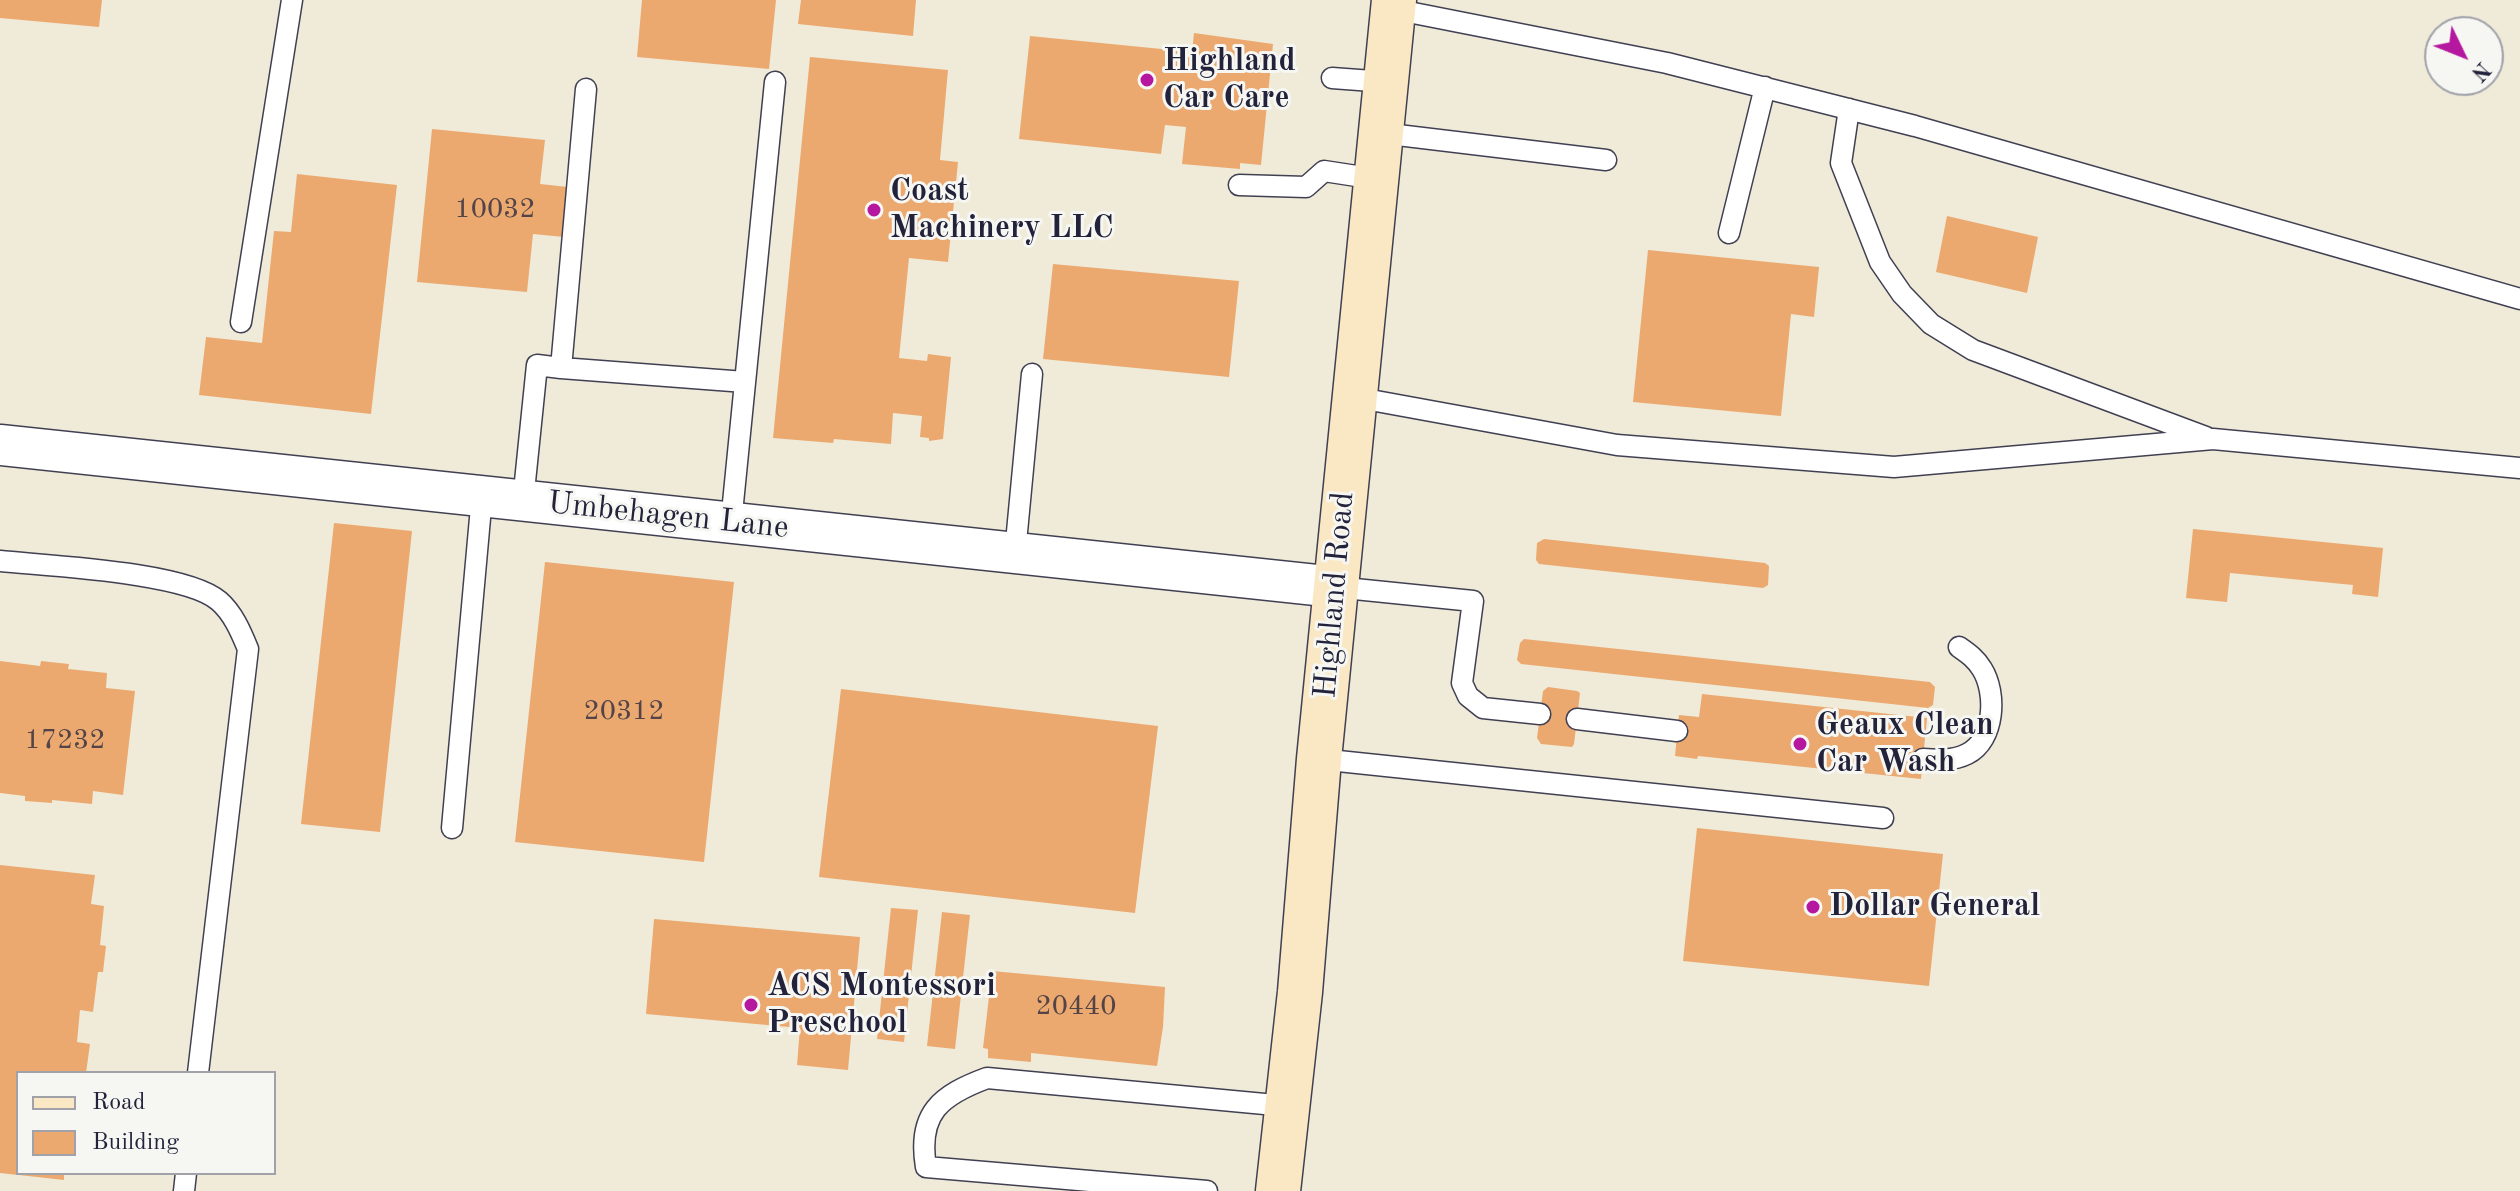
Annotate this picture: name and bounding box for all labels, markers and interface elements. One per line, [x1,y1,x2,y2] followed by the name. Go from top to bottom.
[2424,16,2504,96] north arrow
[1163,43,1296,118] place label: Highland Car Care
[2466,57,2494,85] text: N
[1138,71,1156,89] marker: Highland Car Care
[890,173,1114,248] place label: Coast Machinery LLC
[454,193,536,227] house number: 10032
[865,201,883,219] marker: Coast Machinery LLC
[546,484,790,548] street label: Umbehagen Lane
[1307,490,1363,700] street label: Highland Road
[583,695,665,729] house number: 20312
[1816,707,1994,782] place label: Geaux Clean Car Wash
[24,724,106,758] house number: 17232
[1791,735,1809,753] marker: Geaux Clean Car Wash
[1829,888,2040,926] place label: Dollar General
[1804,898,1822,916] marker: Dollar General
[767,968,996,1043] place label: ACS Montessori Preschool
[1035,990,1117,1024] house number: 20440
[742,996,760,1014] marker: ACS Montessori Preschool
[16,1071,276,1175] legend
[92,1091,145,1115] text: Road
[92,1131,179,1155] text: Building

